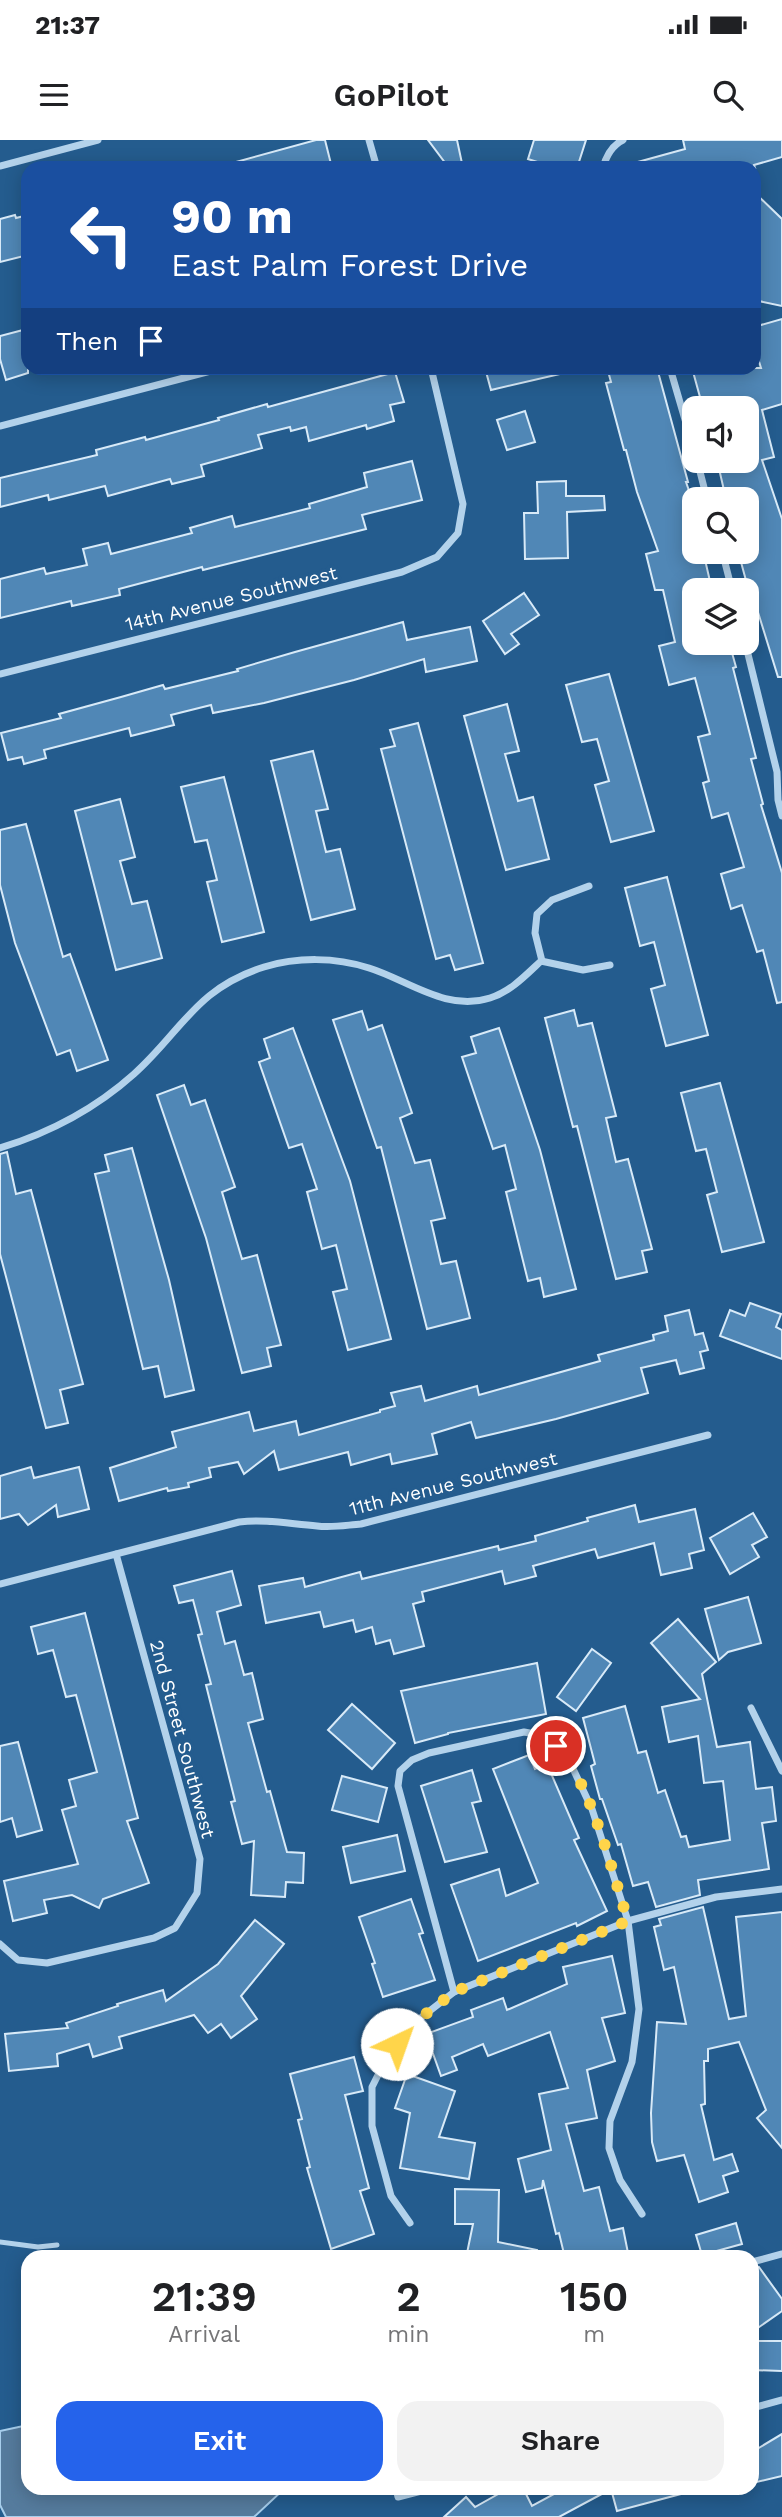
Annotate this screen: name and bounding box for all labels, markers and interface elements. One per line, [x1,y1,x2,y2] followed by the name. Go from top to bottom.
[35,10,100,40] text: 21:37
[35,76,73,114] icon: menu
[334,76,448,114] text: GoPilot
[709,76,747,114] icon: search
[171,187,293,245] text: 90 m
[56,189,147,280] icon: left
[171,246,528,284] text: East Palm Forest Drive
[132,322,170,360] icon: arrive
[56,326,118,356] text: Then
[682,396,759,655] map controls
[682,396,759,473] button: sound
[682,487,759,564] button: search
[123,561,339,636] street label: 14th Avenue Southwest
[682,578,759,655] button: layers
[347,1447,559,1520] street label: 11th Avenue Southwest
[145,1637,220,1841] street label: 2nd Street Southwest
[526,1716,586,1776] pin
[537,1727,575,1765] icon: arrive
[360,2007,434,2081] position arrow
[151,2272,257,2321] text: 21:39
[396,2272,421,2321] text: 2
[560,2272,629,2321] text: 150
[168,2321,240,2348] text: Arrival
[387,2321,430,2348] text: min
[583,2321,605,2348] text: m
[56,2401,383,2481] button: Exit
[397,2401,724,2481] button: Share

